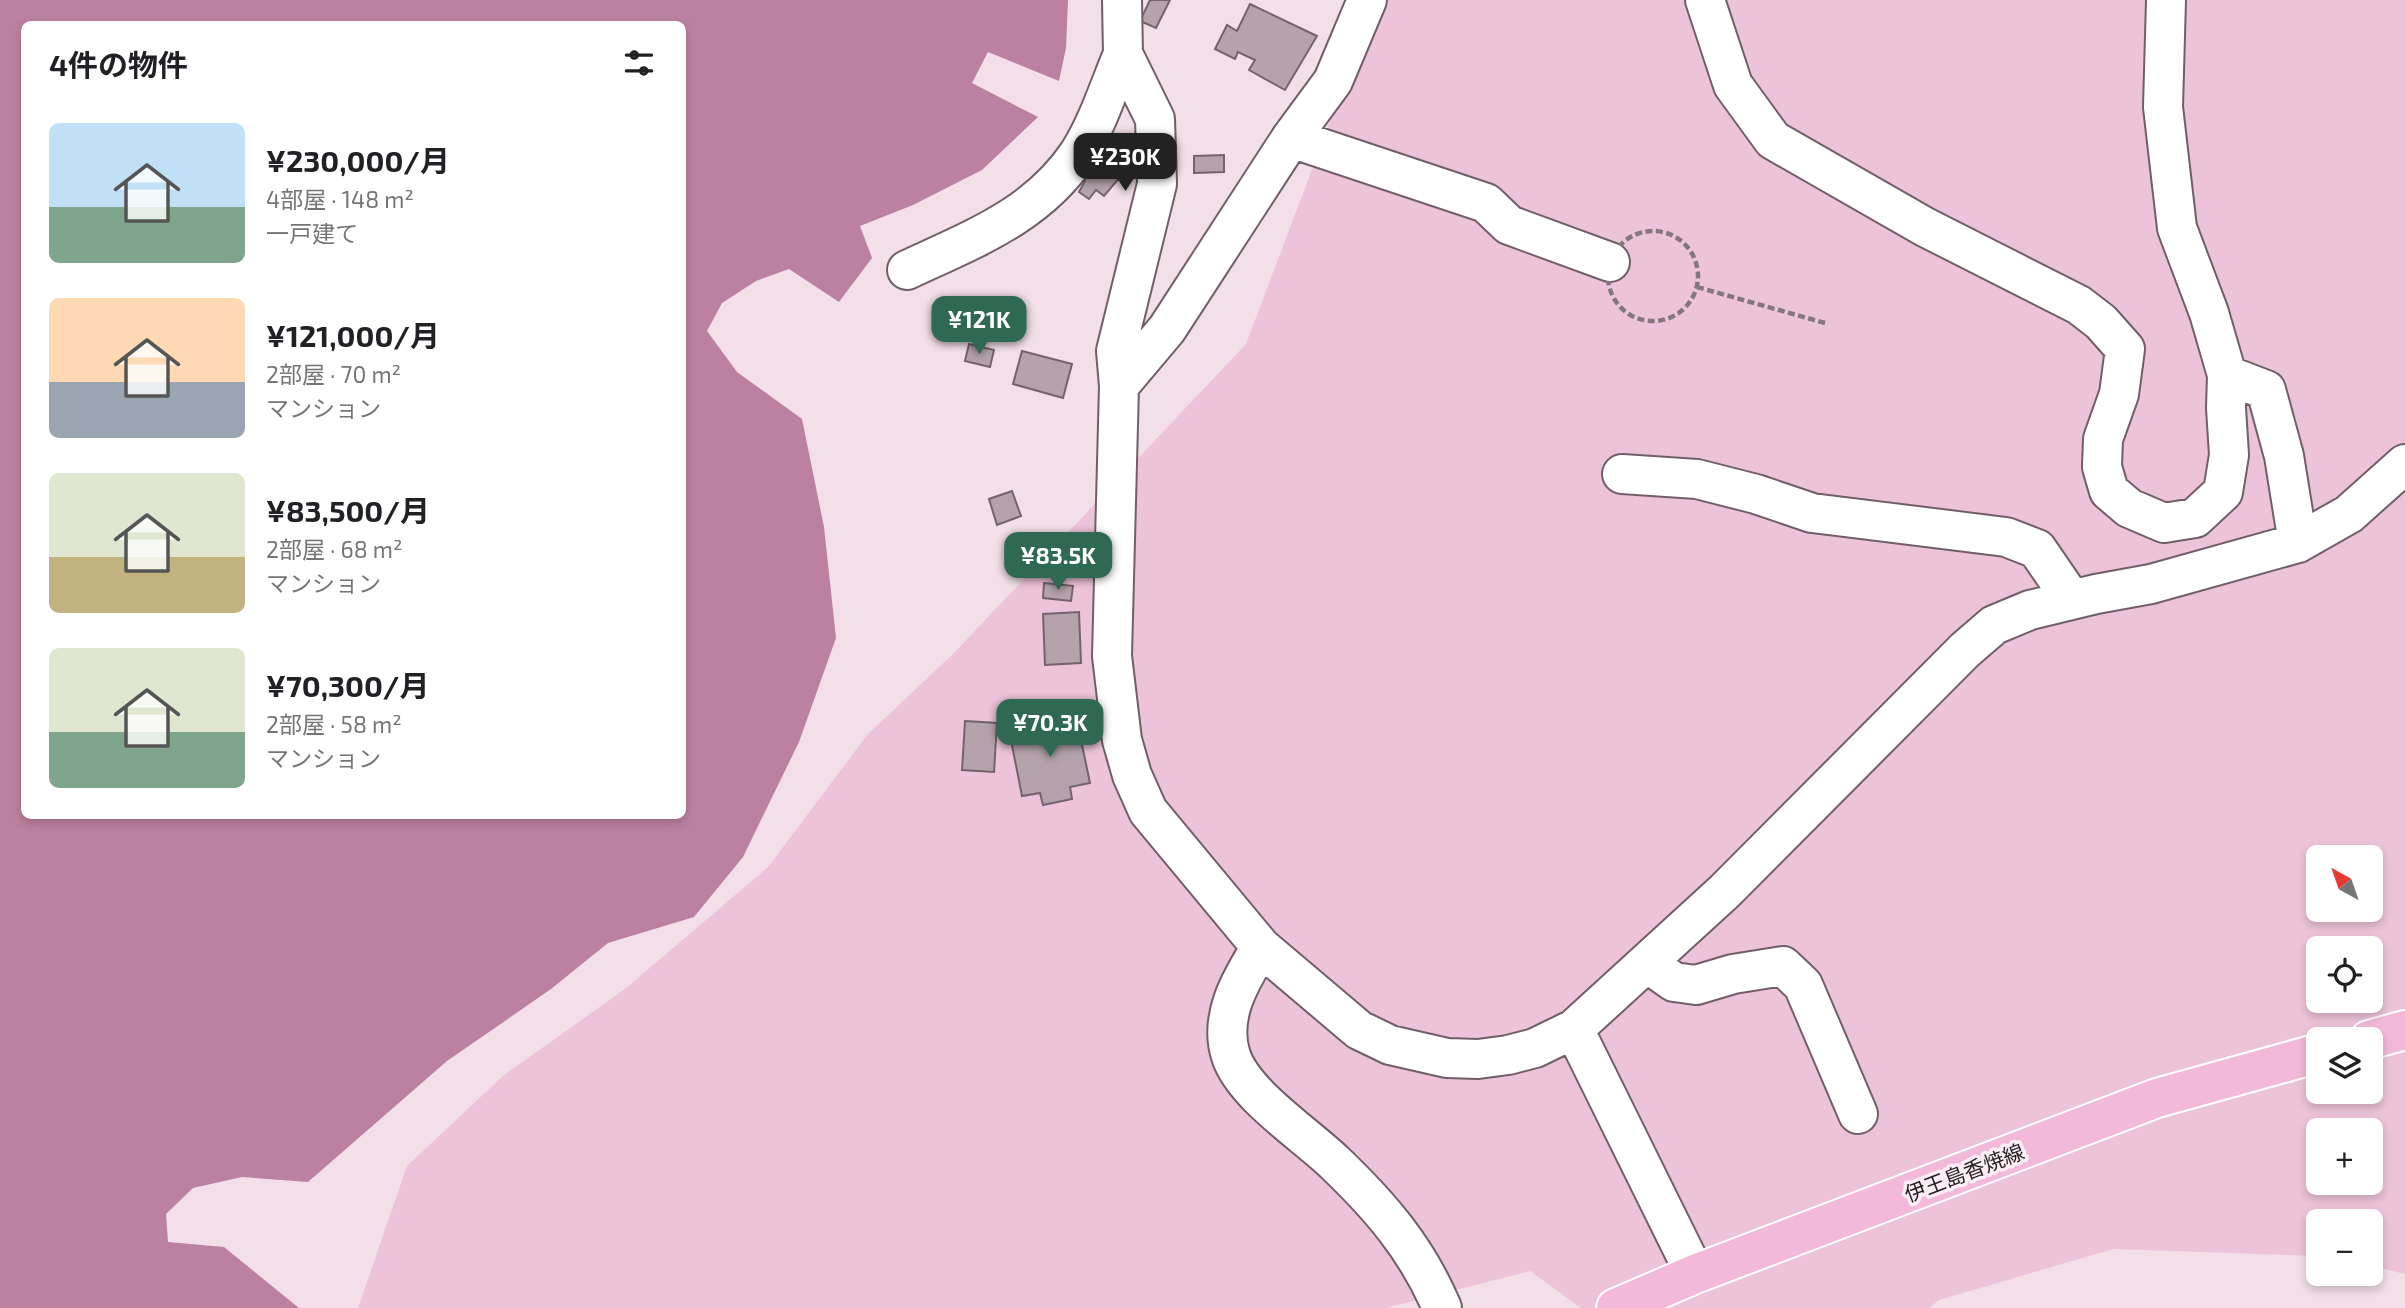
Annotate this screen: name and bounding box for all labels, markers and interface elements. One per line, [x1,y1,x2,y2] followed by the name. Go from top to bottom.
[620,44,658,82] icon: filters
[49,46,188,82] text: 4件の物件
[1076,134,1174,193] pin: ¥230K
[266,142,450,178] text: ¥230,000/月
[1090,142,1160,170] text: ¥230K
[105,151,189,235] icon: home
[266,185,414,213] text: 4部屋 · 148 m²
[266,219,358,247] text: 一戸建て
[930,296,1028,356] pin: ¥121K
[947,305,1011,333] text: ¥121K
[266,317,440,353] text: ¥121,000/月
[105,326,189,410] icon: home
[266,360,401,388] text: 2部屋 · 70 m²
[266,394,381,422] text: マンション
[266,492,430,528] text: ¥83,500/月
[105,501,189,585] icon: home
[1001,532,1115,592] pin: ¥83.5K
[266,535,403,563] text: 2部屋 · 68 m²
[1020,541,1096,569] text: ¥83.5K
[266,569,381,597] text: マンション
[266,667,429,703] text: ¥70,300/月
[105,676,189,760] icon: home
[993,700,1107,759] pin: ¥70.3K
[1012,708,1088,736] text: ¥70.3K
[266,710,402,738] text: 2部屋 · 58 m²
[266,744,381,772] text: マンション
[2306,845,2384,922] north arrow
[2306,845,2383,1286] map controls
[2306,936,2383,1013] button: locate
[2306,1027,2383,1104] button: layers
[2306,1118,2383,1195] button: +
[1901,1138,2027,1206] street label: 伊王島香焼線
[2306,1209,2383,1286] button: −

